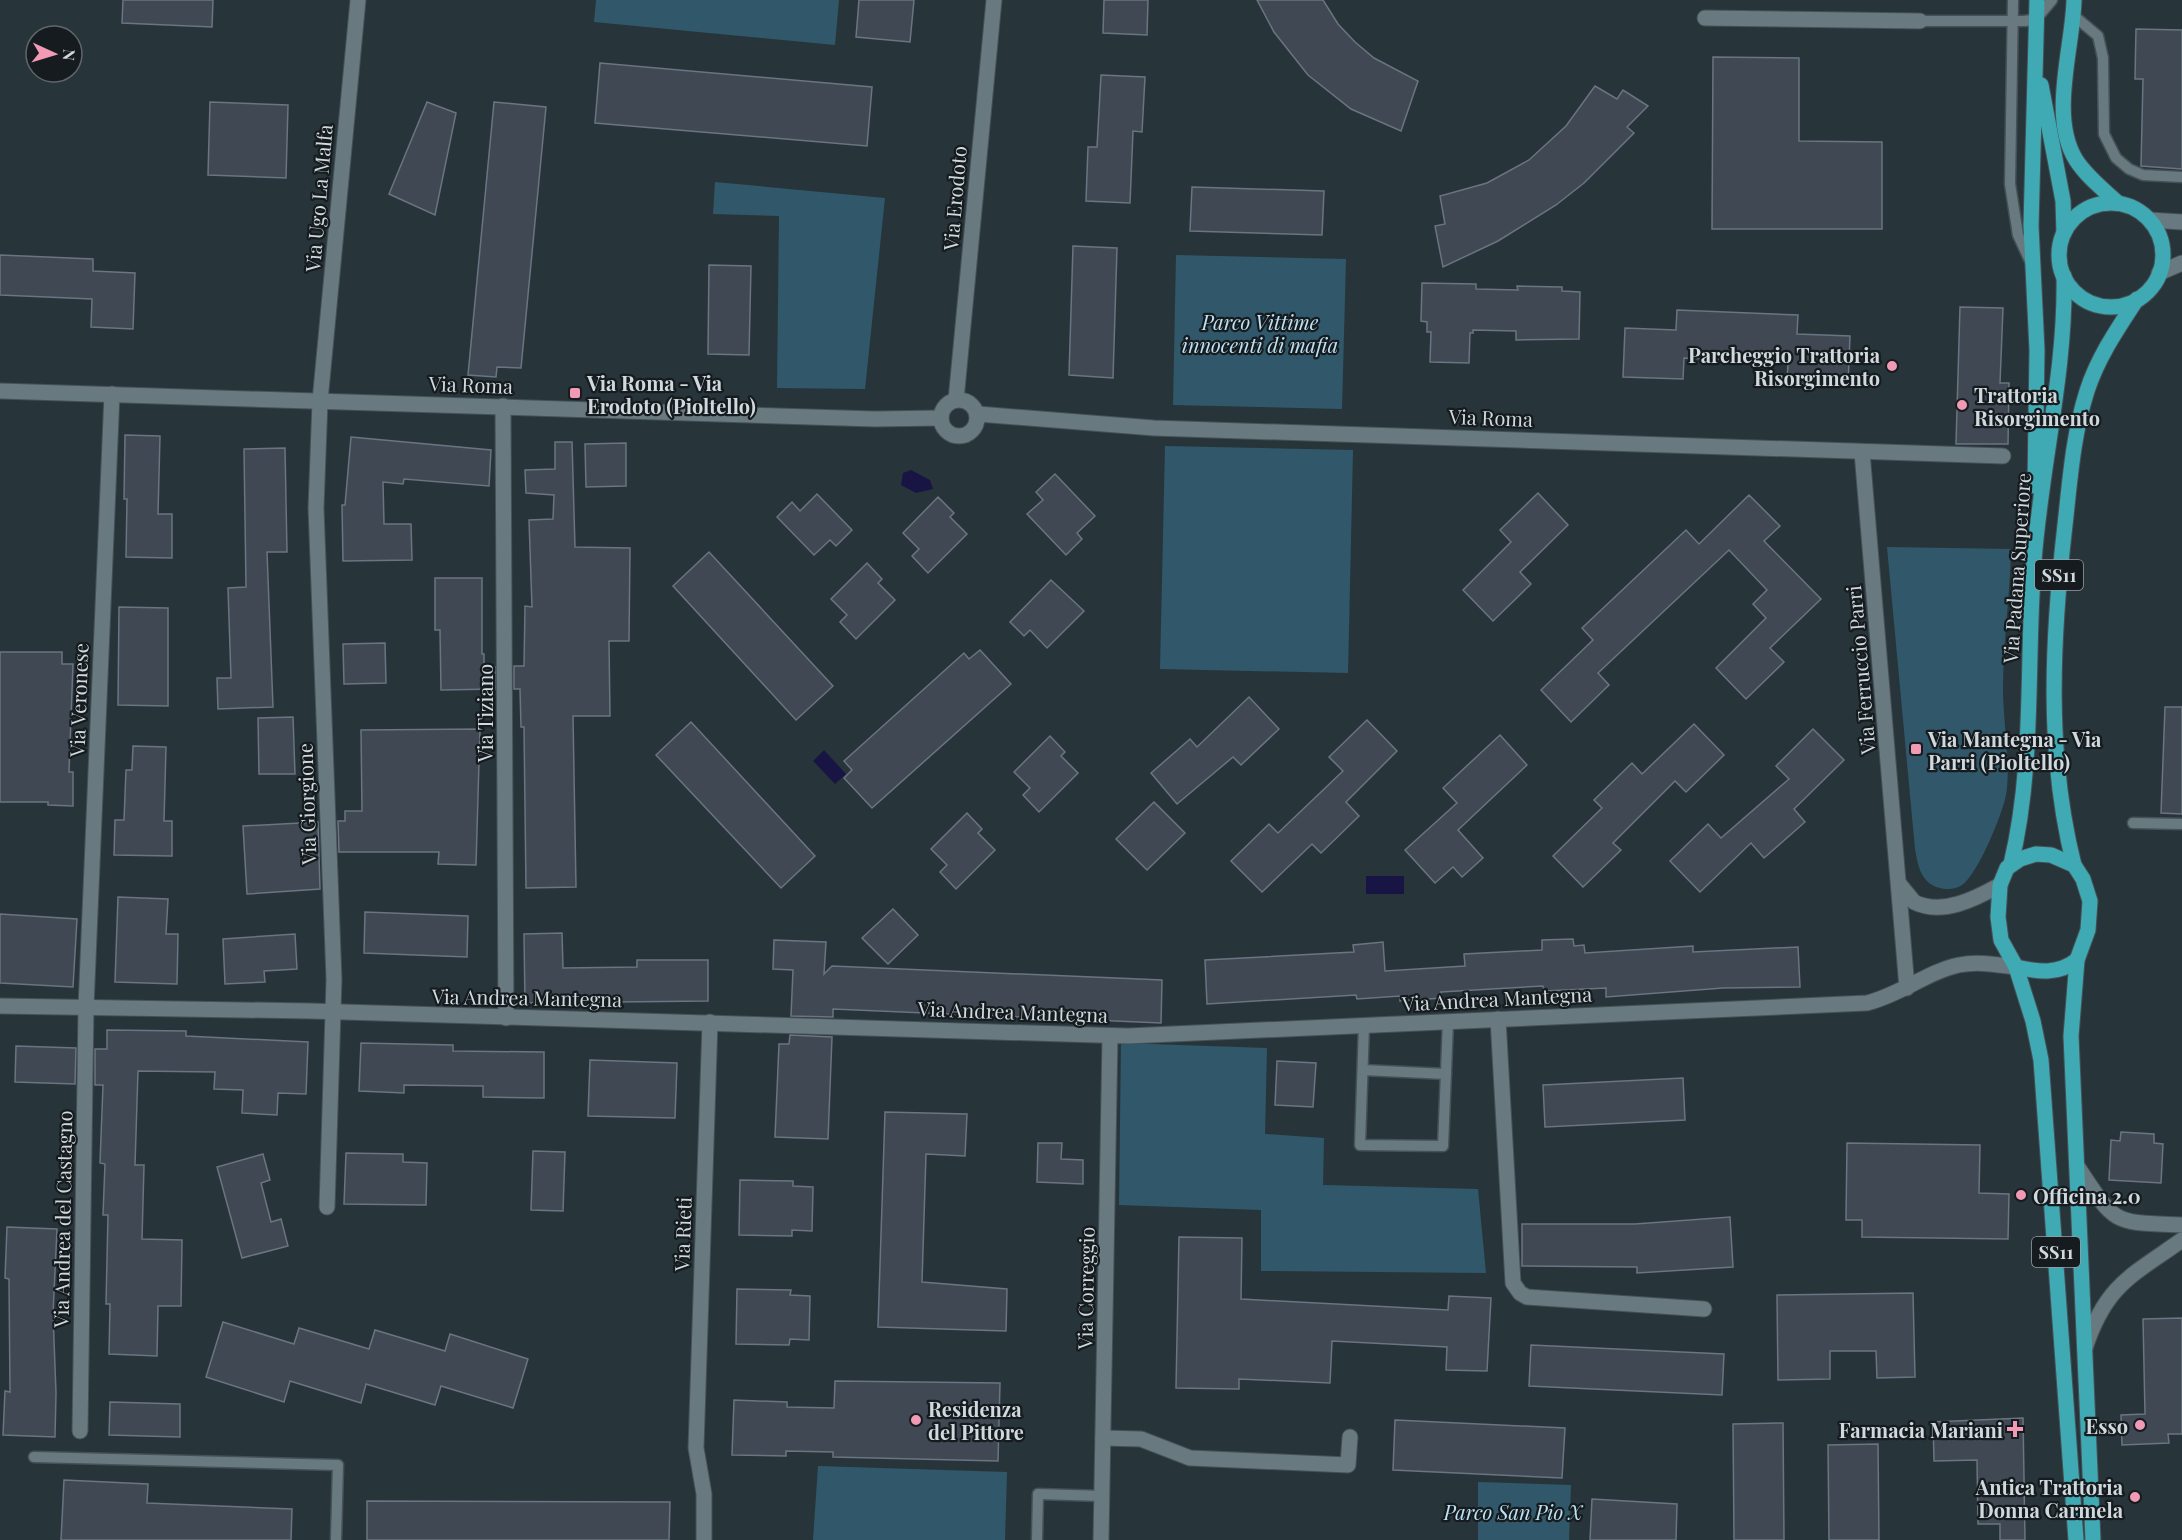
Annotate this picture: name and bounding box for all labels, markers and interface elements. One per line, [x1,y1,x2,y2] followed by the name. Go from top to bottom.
[24,24,84,84] north arrow
[59,49,80,62] text: N
[298,123,338,274] street label: Via Ugo La Malfa
[936,145,972,252] street label: Via Erodoto
[1182,308,1338,358] park label: Parco Vittime innocenti di mafia
[1688,341,1881,391] place label: Parcheggio Trattoria Risorgimento
[1885,359,1899,373] marker: Parcheggio Trattoria Risorgimento
[427,369,514,399] street label: Via Roma
[586,369,756,419] place label: Via Roma - Via Erodoto (Pioltello)
[1974,381,2100,431] place label: Trattoria Risorgimento
[568,386,582,400] marker: Via Roma - Via Erodoto (Pioltello)
[1955,398,1969,412] marker: Trattoria Risorgimento
[1447,402,1534,432] street label: Via Roma
[1996,472,2036,665] street label: Via Padana Superiore
[2035,560,2083,590] road number: SS11
[1839,584,1881,757] street label: Via Ferruccio Parri
[62,643,93,758] street label: Via Veronese
[471,664,498,763] street label: Via Tiziano
[1927,725,2102,775] place label: Via Mantegna - Via Parri (Pioltello)
[1909,742,1923,756] marker: Via Mantegna - Via Parri (Pioltello)
[290,743,322,866] street label: Via Giorgione
[1400,980,1593,1017] street label: Via Andrea Mantegna
[431,982,622,1012] street label: Via Andrea Mantegna
[916,994,1109,1028] street label: Via Andrea Mantegna
[47,1110,77,1329] street label: Via Andrea del Castagno
[2033,1182,2141,1209] place label: Officina 2.0
[2014,1188,2028,1202] marker: Officina 2.0
[667,1196,697,1273] street label: Via Rieti
[1070,1226,1100,1351] street label: Via Correggio
[2032,1237,2080,1267] road number: SS11
[928,1395,1024,1445] place label: Residenza del Pittore
[2086,1412,2128,1439] place label: Esso
[909,1413,923,1427] marker: Residenza del Pittore
[1839,1416,2003,1443] place label: Farmacia Mariani
[2133,1418,2147,1432] marker: Esso
[2008,1422,2022,1436] marker: Farmacia Mariani
[1975,1473,2124,1523] place label: Antica Trattoria Donna Carmela
[2128,1490,2142,1504] marker: Antica Trattoria Donna Carmela
[1443,1498,1584,1525] park label: Parco San Pio X

